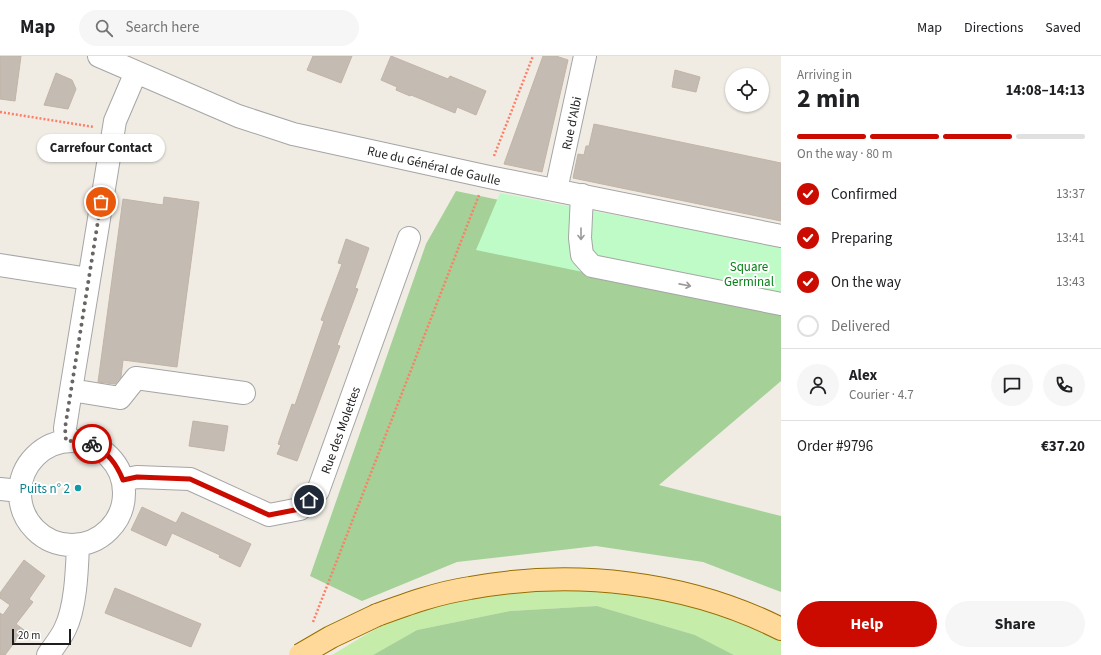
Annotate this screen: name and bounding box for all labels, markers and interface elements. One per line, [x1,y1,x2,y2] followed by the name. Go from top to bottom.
[79,10,359,46] search box
[20,14,55,41] text: Map
[93,17,115,39] icon: search
[125,17,199,38] text: Search here
[917,18,942,38] text: Map
[964,18,1023,38] text: Directions
[1045,18,1081,38] text: Saved
[797,66,852,84] text: Arriving in
[725,68,769,112] map controls
[725,68,769,112] button: locate
[797,80,860,117] text: 2 min
[1005,80,1085,101] text: 14:08–14:13
[558,95,586,152] street label: Rue d'Albi
[37,134,165,162] callout: Carrefour Contact
[50,139,152,157] text: Carrefour Contact
[365,142,502,190] street label: Rue du Général de Gaulle
[797,145,892,163] text: On the way · 80 m
[797,183,819,205] icon: check
[831,184,897,205] text: Confirmed
[84,185,118,219] pin
[1056,185,1085,203] text: 13:37
[90,191,112,213] icon: bag
[577,227,584,240] one-way arrow
[797,227,819,249] icon: check
[831,228,892,249] text: Preparing
[1056,229,1085,247] text: 13:41
[724,258,774,291] park label: Square Germinal
[797,271,819,293] icon: check
[831,272,901,293] text: On the way
[1056,273,1085,291] text: 13:43
[678,282,691,290] one-way arrow
[831,316,890,337] text: Delivered
[797,364,839,406] button: person
[991,364,1033,406] button: chat
[1043,364,1085,406] button: phone
[849,365,877,386] text: Alex
[317,384,365,476] street label: Rue des Molettes
[849,386,914,404] text: Courier · 4.7
[72,424,112,464] courier
[81,433,103,455] icon: bike
[797,436,873,457] text: Order #9796
[1041,436,1085,457] text: €37.20
[20,480,70,498] place label: Puits n° 2
[73,483,83,493] marker: Puits n° 2
[292,483,326,517] pin
[298,489,320,511] icon: home
[797,601,937,647] button: Help
[945,601,1085,647] button: Share
[12,627,71,646] scale bar
[18,628,40,643] text: 20 m

